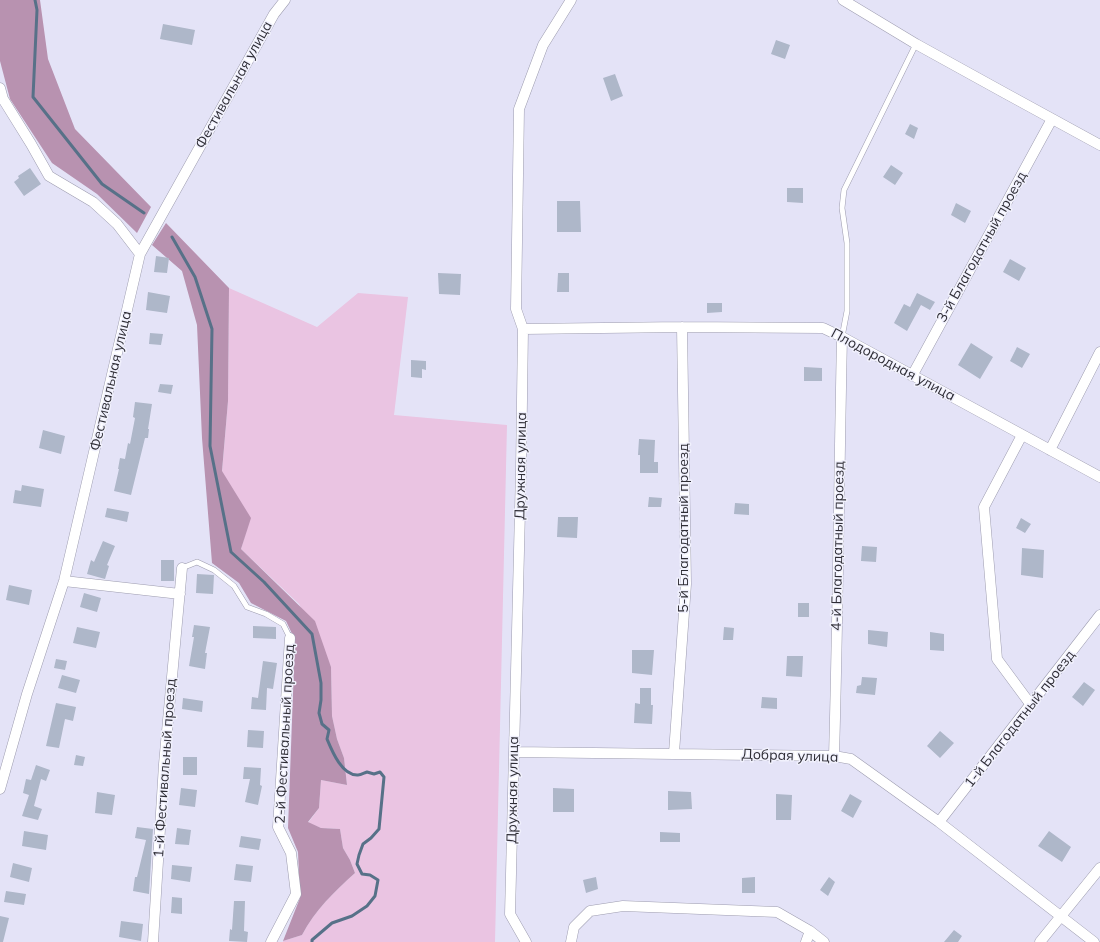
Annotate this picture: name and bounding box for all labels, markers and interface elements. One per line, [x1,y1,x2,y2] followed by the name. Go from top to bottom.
[192,18,276,152] street label: Фестивальная улица
[934,169,1030,325] street label: 3-й Благодатный проезд
[87,309,135,453] street label: Фестивальная улица
[828,325,958,405] street label: Плодородная улица
[512,412,530,520] street label: Дружная улица
[676,443,692,613] street label: 5-й Благодатный проезд
[828,461,848,631] street label: 4-й Благодатный проезд
[272,644,298,824] street label: 2-й Фестивальный проезд
[961,647,1079,791] street label: 1-й Благодатный проезд
[150,678,180,858] street label: 1-й Фестивальный проезд
[504,736,522,844] street label: Дружная улица
[741,746,839,766] street label: Добрая улица

